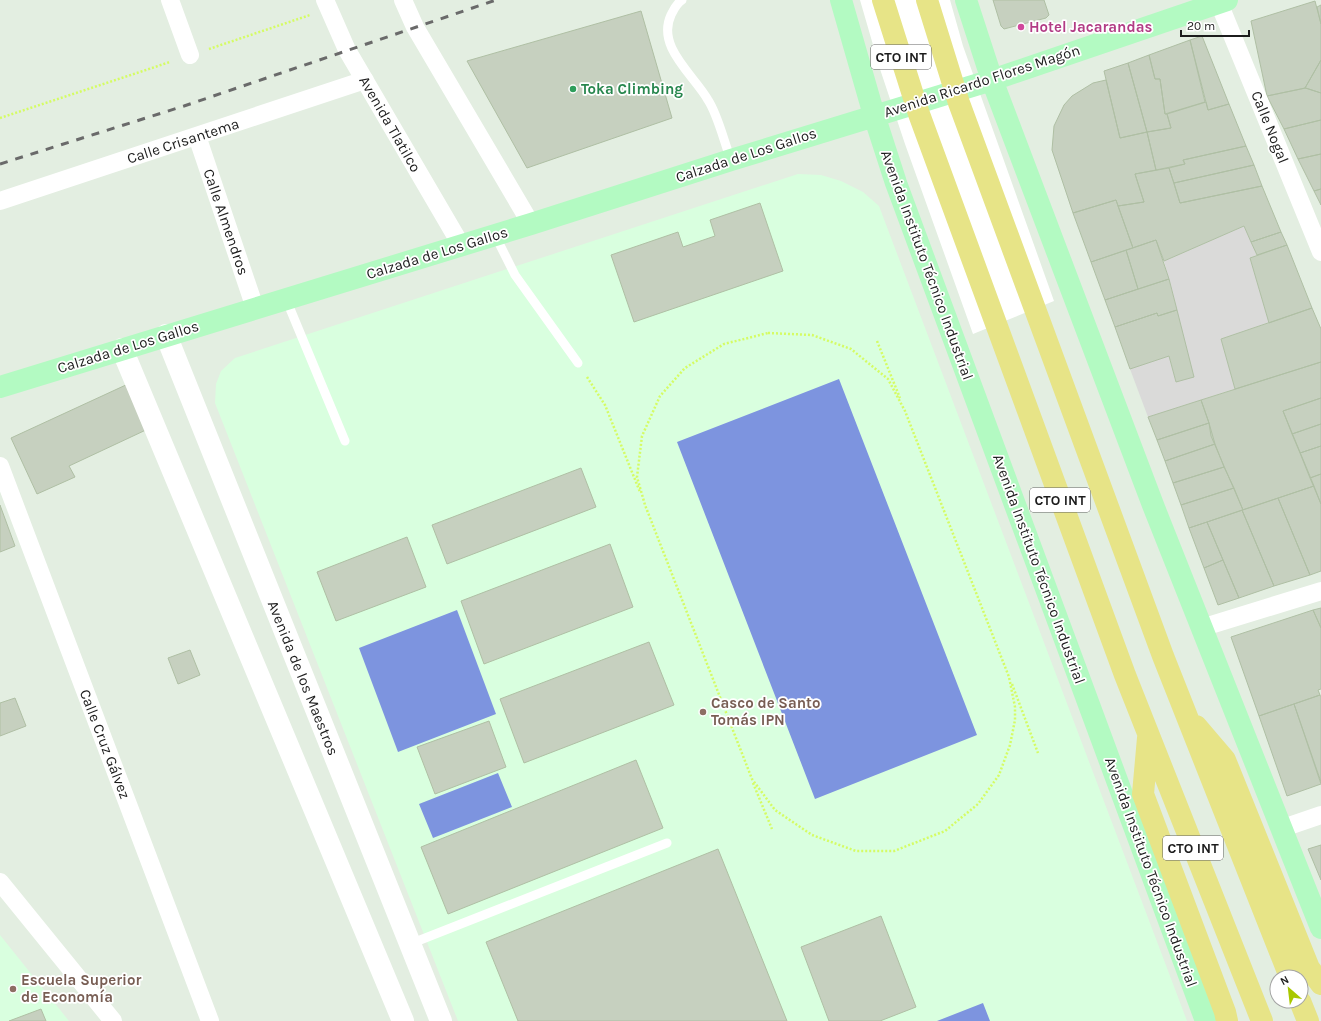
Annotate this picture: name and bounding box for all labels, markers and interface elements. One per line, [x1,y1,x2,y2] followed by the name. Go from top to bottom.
[1181,12,1249,38] scale bar
[1029,18,1152,36] place label: Hotel Jacarandas
[1187,19,1215,33] text: 20 m
[1016,22,1026,32] marker: Hotel Jacarandas
[882,41,1082,121] street label: Avenida Ricardo Flores Magón
[871,45,931,69] road number: CTO INT
[355,73,425,175] street label: Avenida Tlatilco
[581,80,683,98] place label: Toka Climbing
[568,84,578,94] marker: Toka Climbing
[1247,88,1293,166] street label: Calle Nogal
[125,114,241,168] street label: Calle Crisantema
[673,124,819,186] street label: Calzada de Los Gallos
[877,148,977,382] street label: Avenida Instituto Técnico Industrial
[199,167,253,277] street label: Calle Almendros
[364,223,510,283] street label: Calzada de Los Gallos
[55,317,201,377] street label: Calzada de Los Gallos
[989,452,1089,686] street label: Avenida Instituto Técnico Industrial
[1030,488,1090,512] road number: CTO INT
[264,598,342,758] street label: Avenida de los Maestros
[76,687,134,801] street label: Calle Cruz Gálvez
[711,694,820,729] place label: Casco de Santo Tomás IPN
[698,707,708,717] marker: Casco de Santo Tomás IPN
[1101,755,1201,989] street label: Avenida Instituto Técnico Industrial
[1163,836,1223,860] road number: CTO INT
[1269,969,1309,1009] north arrow
[21,971,142,1006] place label: Escuela Superior de Economía
[1278,973,1291,988] text: N
[8,984,18,994] marker: Escuela Superior de Economía

